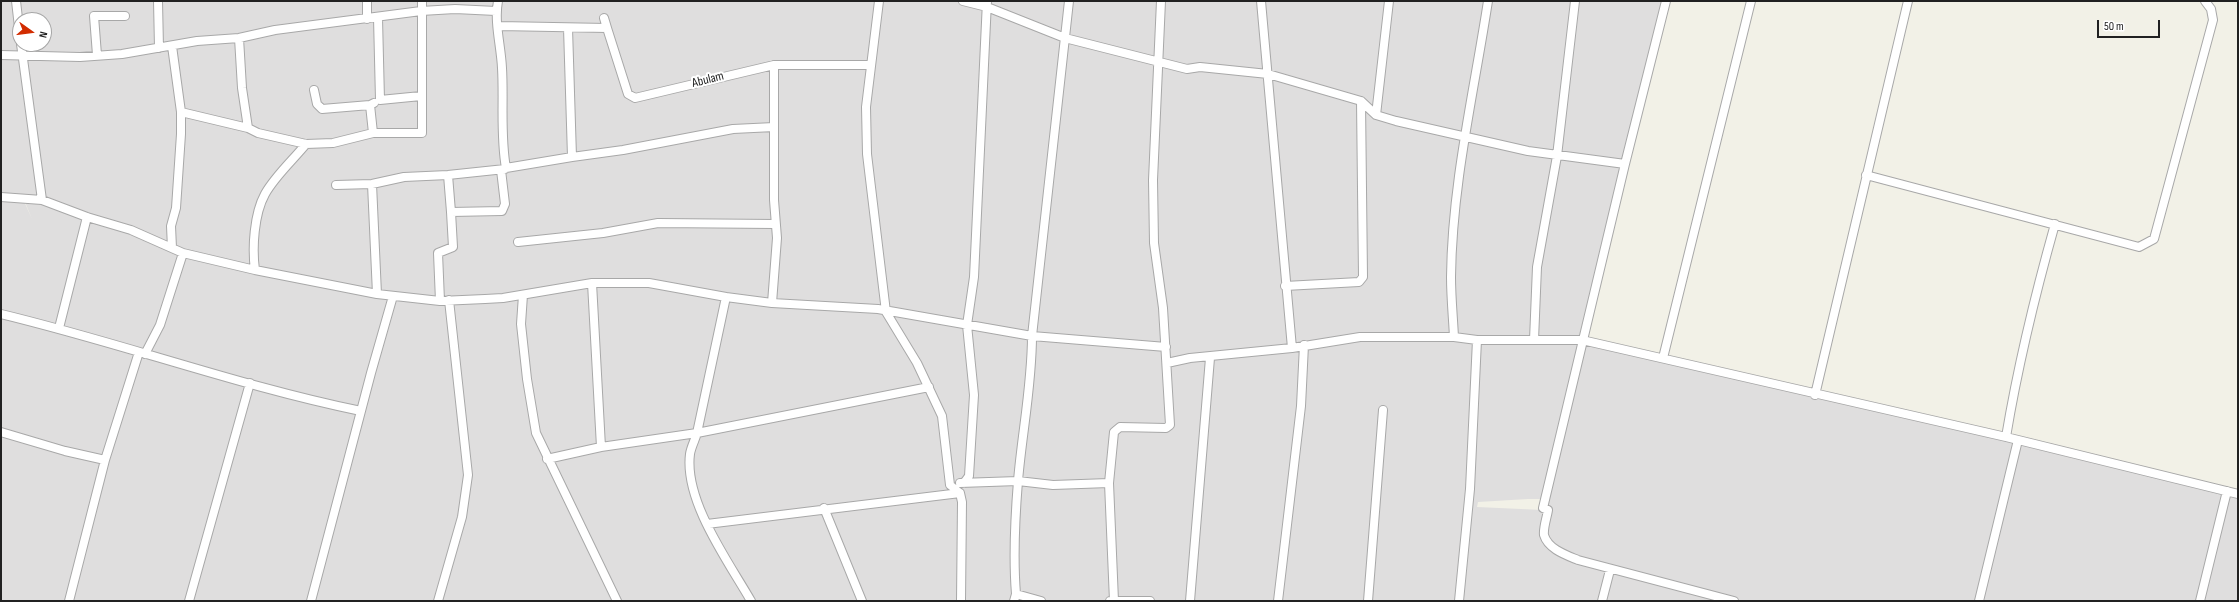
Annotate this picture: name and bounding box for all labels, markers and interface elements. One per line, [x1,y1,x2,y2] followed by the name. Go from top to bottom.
[12,12,52,52] north arrow
[2099,12,2162,38] scale bar
[2104,19,2124,34] text: 50 m
[36,30,50,39] text: N
[690,69,726,91] street label: Abulam

